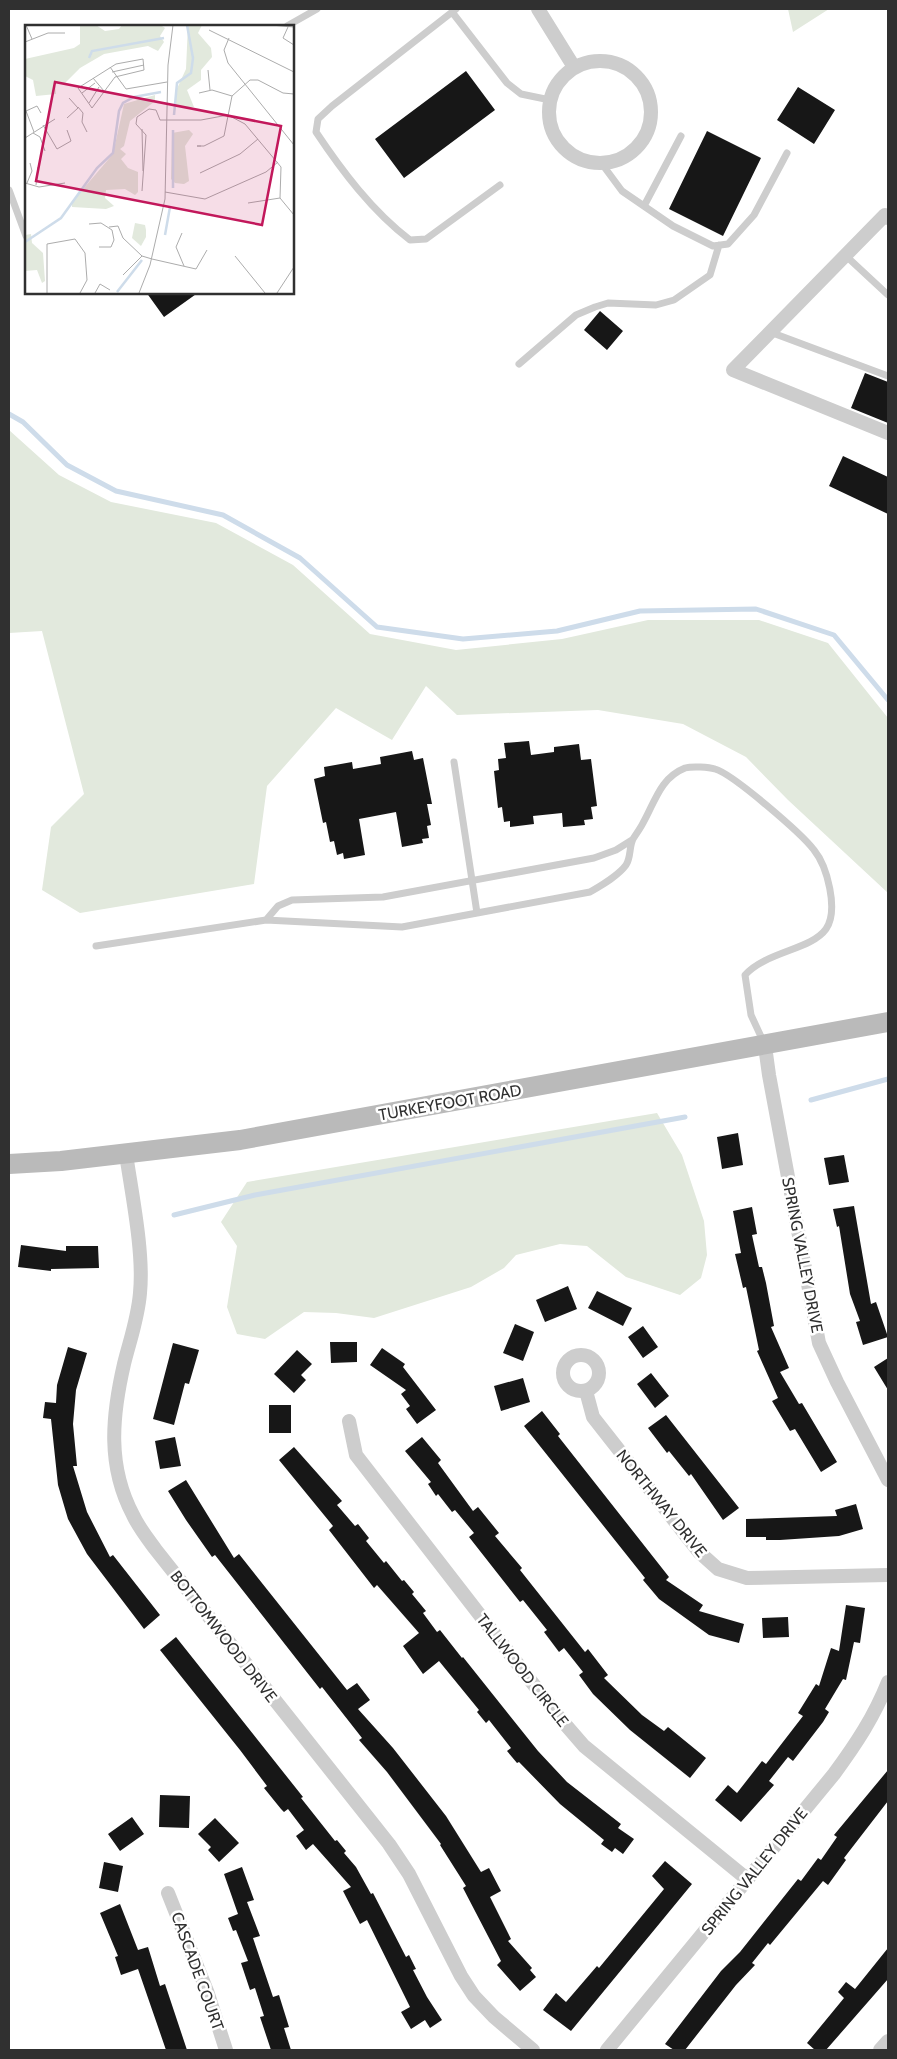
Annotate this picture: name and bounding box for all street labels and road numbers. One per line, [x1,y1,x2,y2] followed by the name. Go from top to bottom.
[377,1081,523,1124] street label: TURKEYFOOT ROAD
[778,1176,827,1335] street label: SPRING VALLEY DRIVE
[612,1446,711,1561] street label: NORTHWAY DRIVE
[166,1567,281,1706] street label: BOTTOMWOOD DRIVE
[473,1610,573,1731] street label: TALLWOOD CIRCLE
[697,1804,812,1939] street label: SPRING VALLEY DRIVE
[167,1909,228,2033] street label: CASCADE COURT

